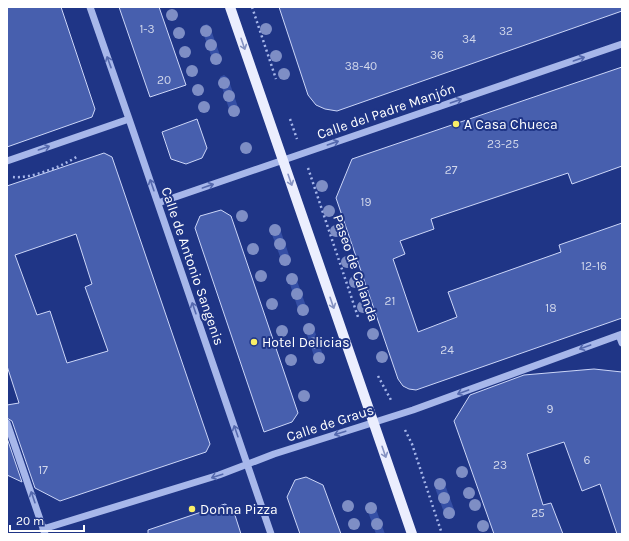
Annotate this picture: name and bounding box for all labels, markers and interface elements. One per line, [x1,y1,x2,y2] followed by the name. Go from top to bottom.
[139,22,155,36] house number: 1-3
[499,24,513,38] house number: 32
[462,32,476,46] house number: 34
[239,37,247,49] one-way arrow
[430,48,444,62] house number: 36
[572,54,584,62] one-way arrow
[105,56,112,69] one-way arrow
[345,59,377,73] house number: 38-40
[157,73,171,87] house number: 20
[315,80,458,143] street label: Calle del Padre Manjón
[449,96,461,104] one-way arrow
[464,116,558,133] place label: A Casa Chueca
[451,119,461,129] marker: A Casa Chueca
[487,137,519,151] house number: 23-25
[326,139,339,146] one-way arrow
[37,144,50,151] one-way arrow
[445,163,458,177] house number: 27
[286,174,294,186] one-way arrow
[147,179,155,191] one-way arrow
[201,181,213,189] one-way arrow
[157,185,228,347] street label: Calle de Antonio Sangenis
[361,195,371,209] house number: 19
[329,212,382,324] street label: Paseo de Calanda
[581,259,607,273] house number: 12-16
[385,294,395,308] house number: 21
[329,296,336,309] one-way arrow
[545,301,557,315] house number: 18
[189,302,197,314] one-way arrow
[262,334,350,351] place label: Hotel Delicias
[249,337,259,347] marker: Hotel Delicias
[440,343,454,357] house number: 24
[580,344,592,352] one-way arrow
[457,388,469,396] one-way arrow
[284,401,376,446] street label: Calle de Graus
[547,402,554,416] house number: 9
[231,425,239,437] one-way arrow
[334,430,347,437] one-way arrow
[380,446,388,458] one-way arrow
[584,453,591,467] house number: 6
[493,458,507,472] house number: 23
[38,463,48,477] house number: 17
[211,472,223,480] one-way arrow
[28,492,36,504] one-way arrow
[200,501,278,518] place label: Donna Pizza
[187,504,197,514] marker: Donna Pizza
[531,506,545,520] house number: 25
[10,507,84,533] scale bar
[16,514,44,528] text: 20 m

